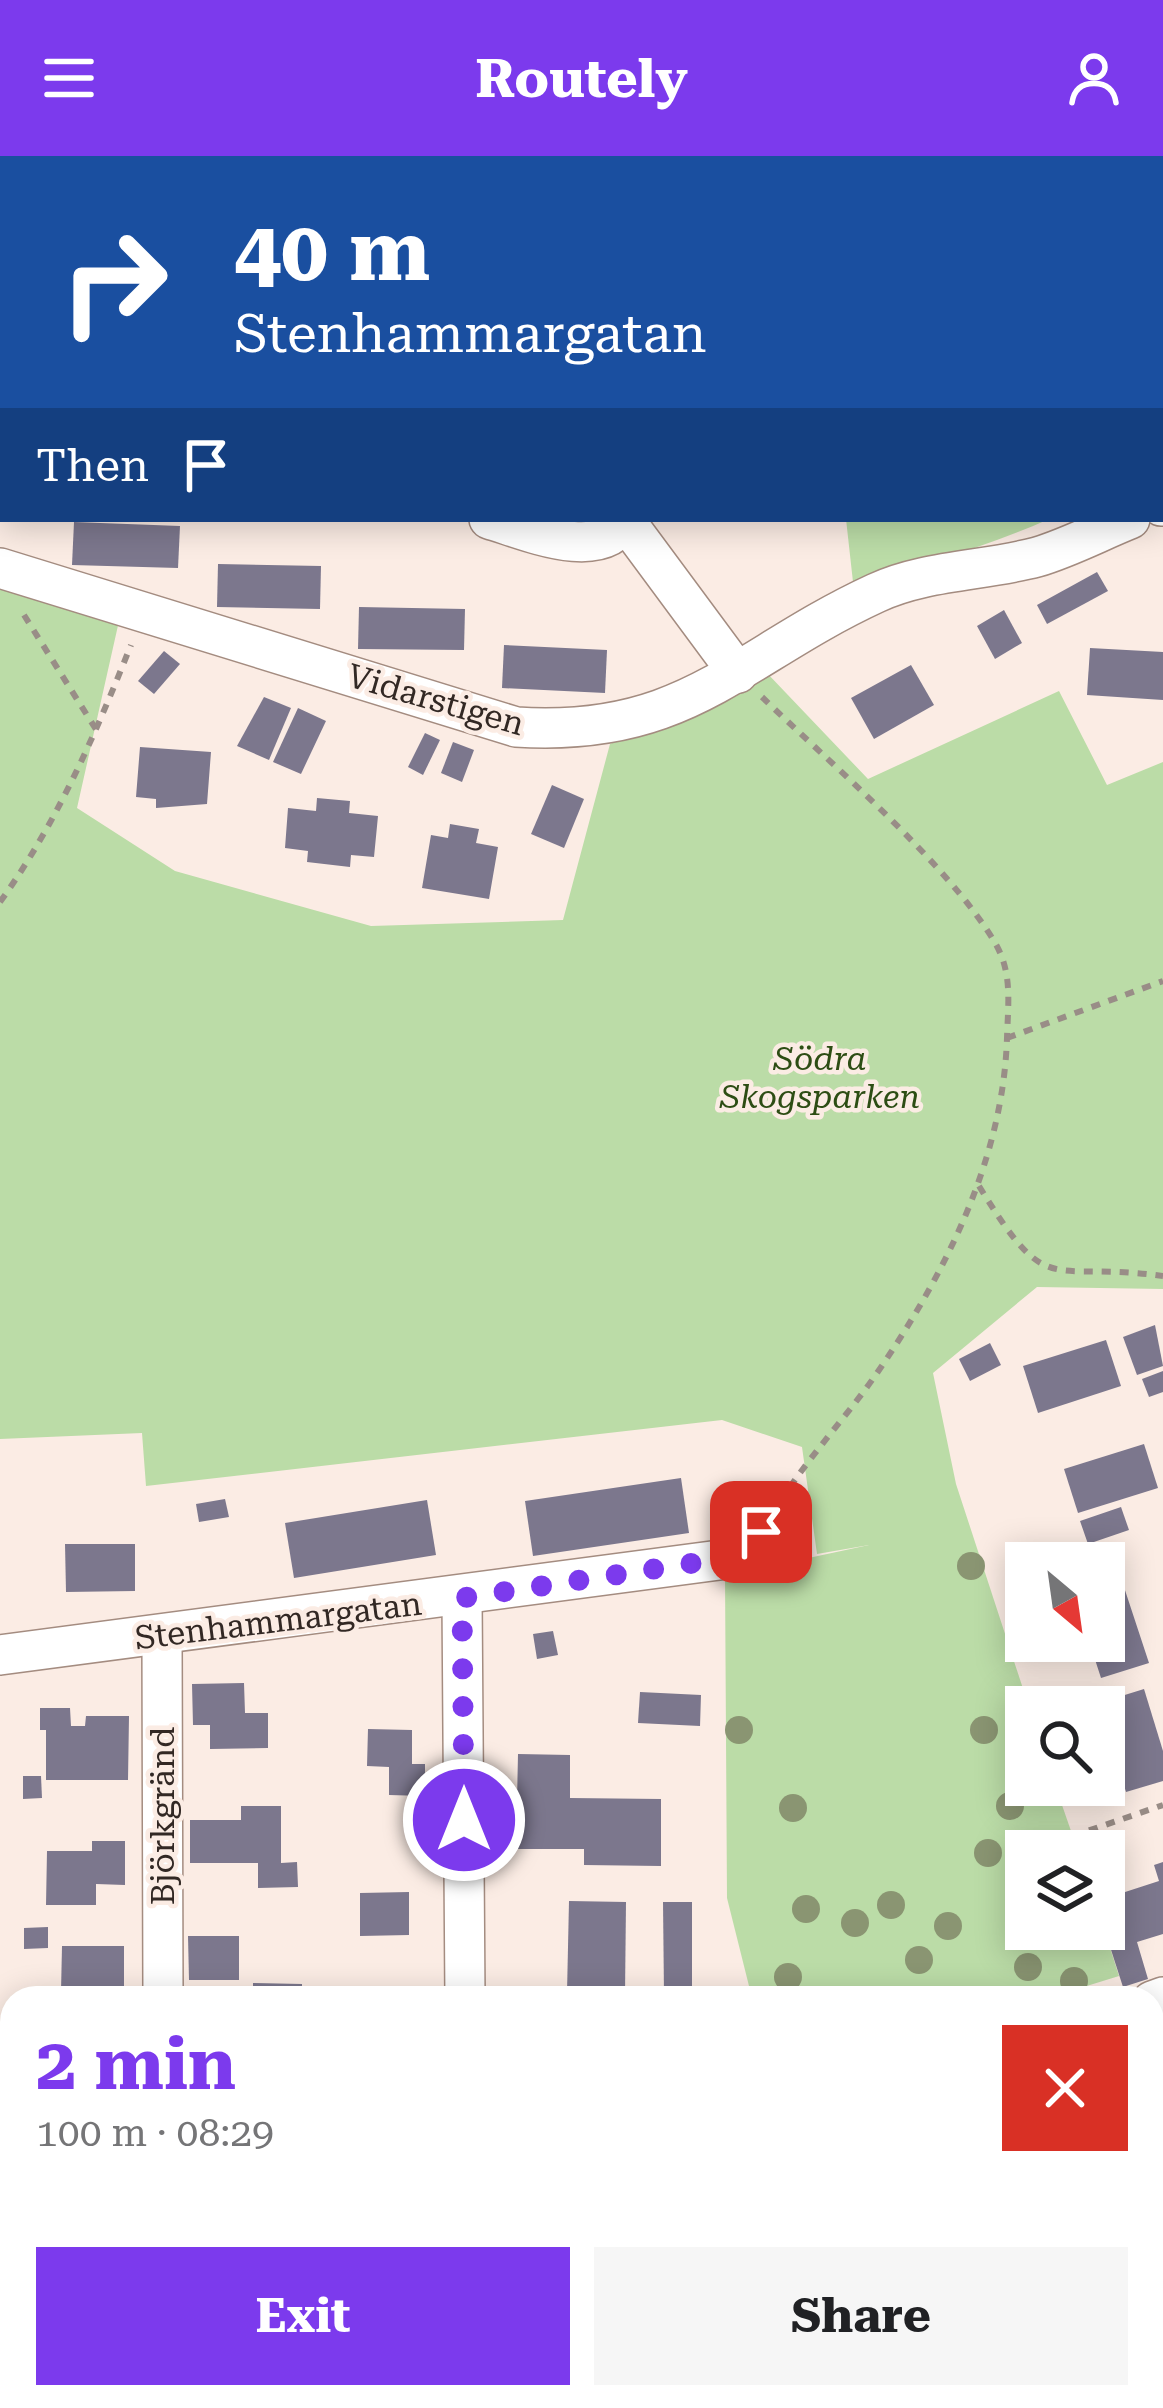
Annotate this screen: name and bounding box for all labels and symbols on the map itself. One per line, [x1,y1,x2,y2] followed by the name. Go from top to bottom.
[343,656,529,743] street label: Vidarstigen
[719,1039,920,1116] park label: Södra Skogsparken
[710,1481,812,1583] pin
[1005,1542,1125,1662] north arrow
[132,1584,424,1657] street label: Stenhammargatan
[143,1727,182,1905] street label: Björkgränd
[401,1757,527,1883] position arrow

